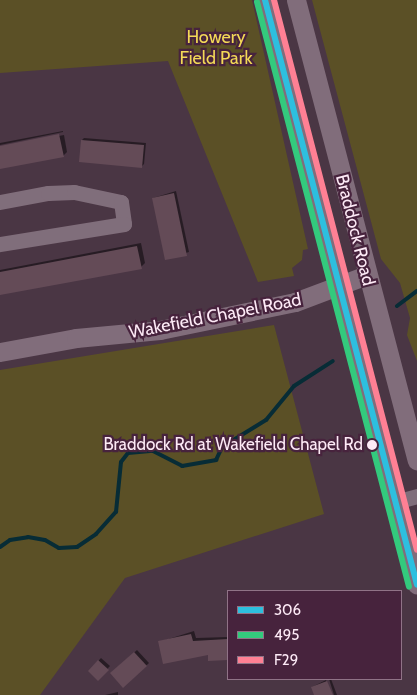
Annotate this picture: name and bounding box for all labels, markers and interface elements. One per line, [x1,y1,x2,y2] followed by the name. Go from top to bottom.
[180,27,252,70] park label: Howery Field Park
[331,172,379,288] street label: Braddock Road
[127,289,303,343] street label: Wakefield Chapel Road
[104,435,363,455] place label: Braddock Rd at Wakefield Chapel Rd
[367,440,377,450] marker: Braddock Rd at Wakefield Chapel Rd
[227,590,402,680] legend
[274,601,301,619] text: 306
[274,626,299,644] text: 495
[274,651,298,669] text: F29

